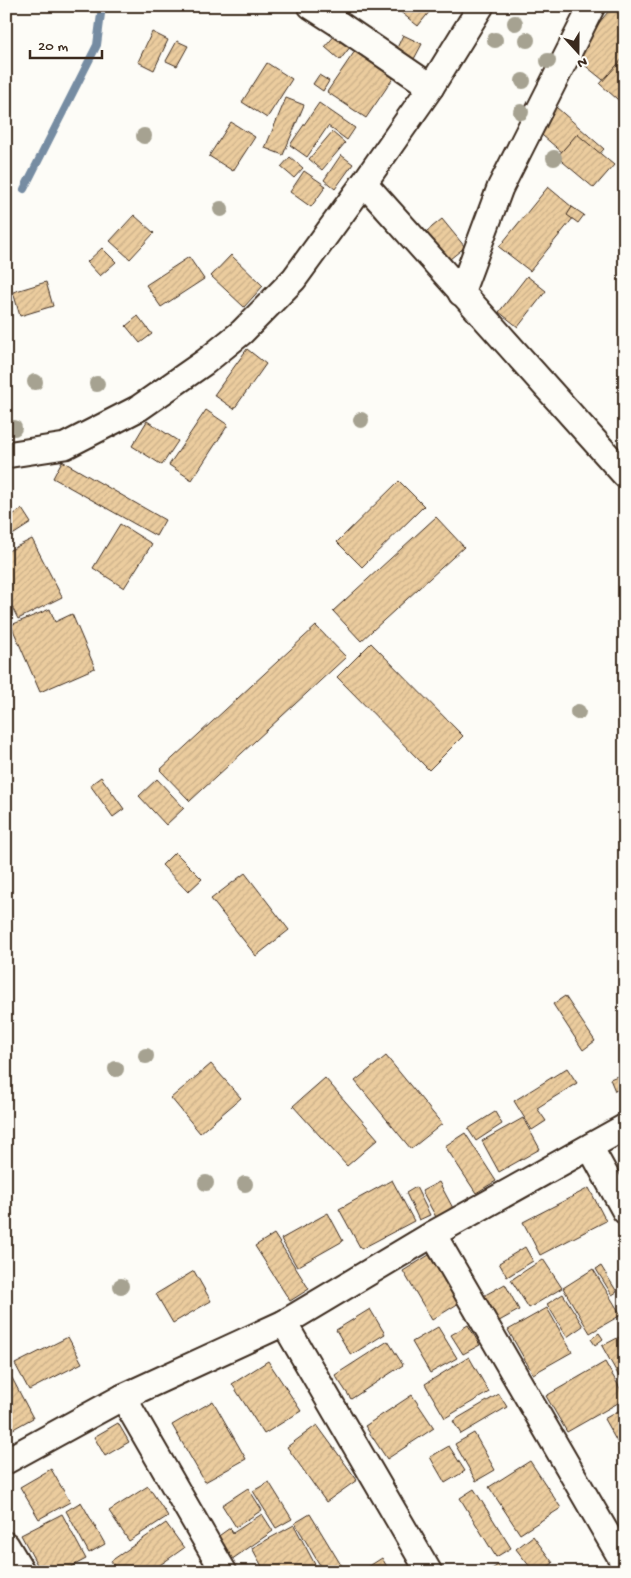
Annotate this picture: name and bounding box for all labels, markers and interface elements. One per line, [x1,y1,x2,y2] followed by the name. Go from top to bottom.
[30,28,102,60] scale bar
[554,28,604,78] north arrow
[38,38,68,56] text: 20 m
[574,52,589,71] text: N

